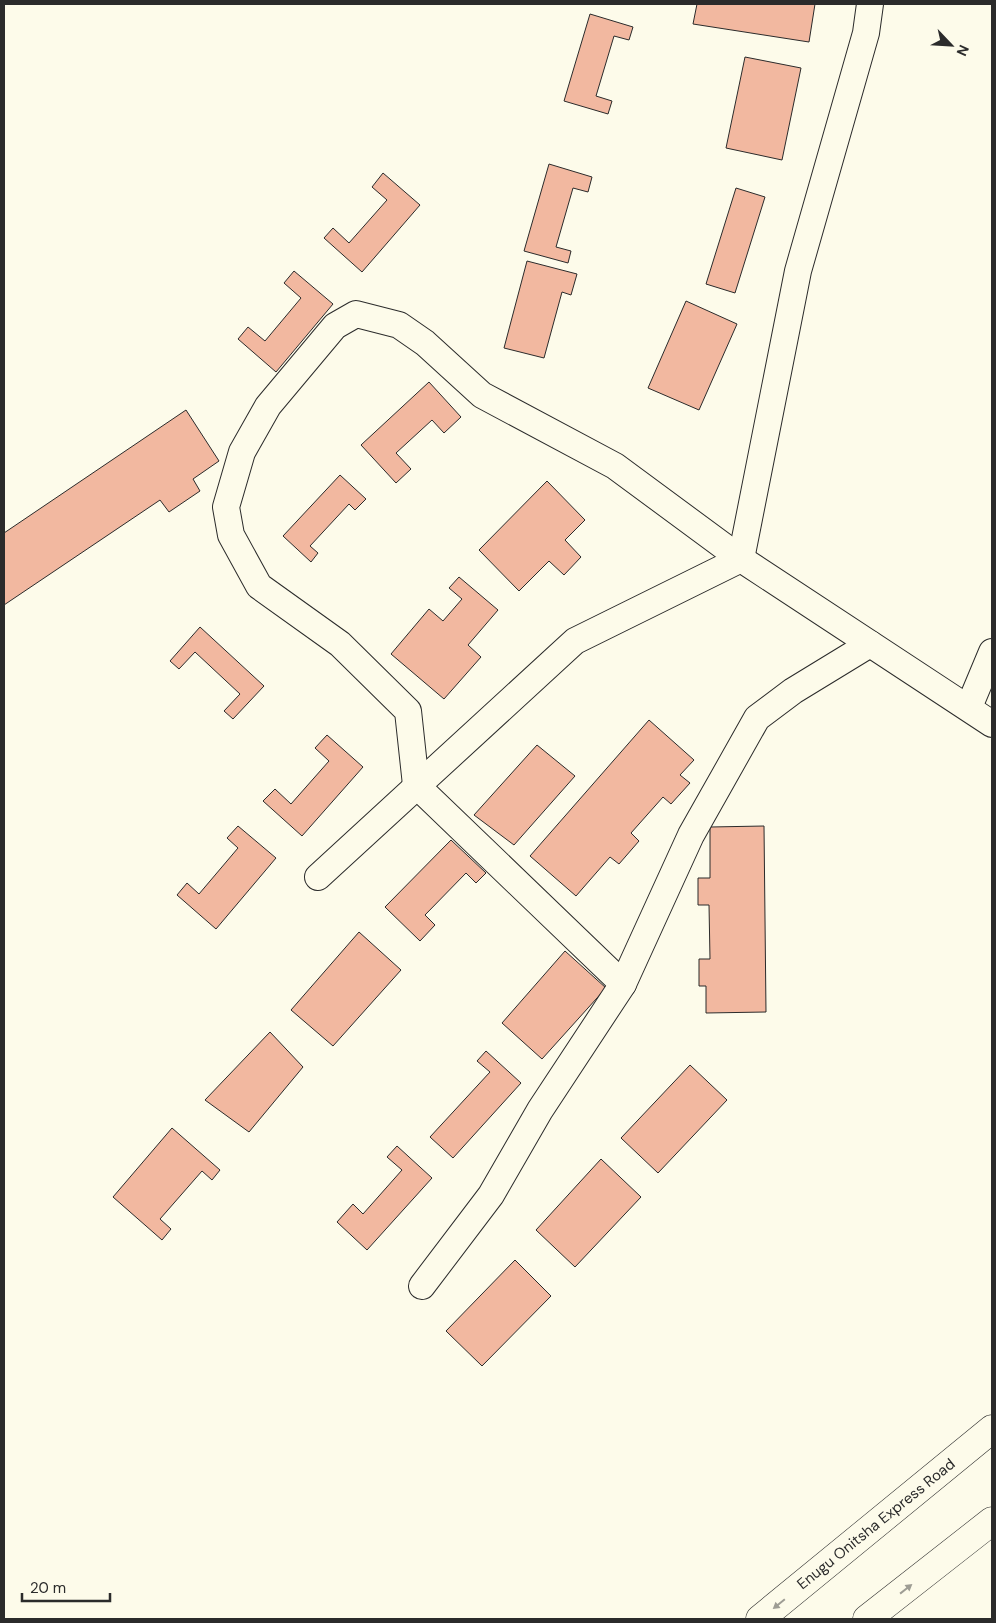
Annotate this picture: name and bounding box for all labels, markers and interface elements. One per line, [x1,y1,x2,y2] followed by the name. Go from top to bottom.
[926,20,976,70] north arrow
[952,42,973,59] text: N
[793,1454,959,1594] street label: Enugu Onitsha Express Road
[22,1570,110,1602] scale bar
[30,1578,66,1598] text: 20 m
[899,1584,912,1595] one-way arrow
[773,1599,786,1610] one-way arrow

